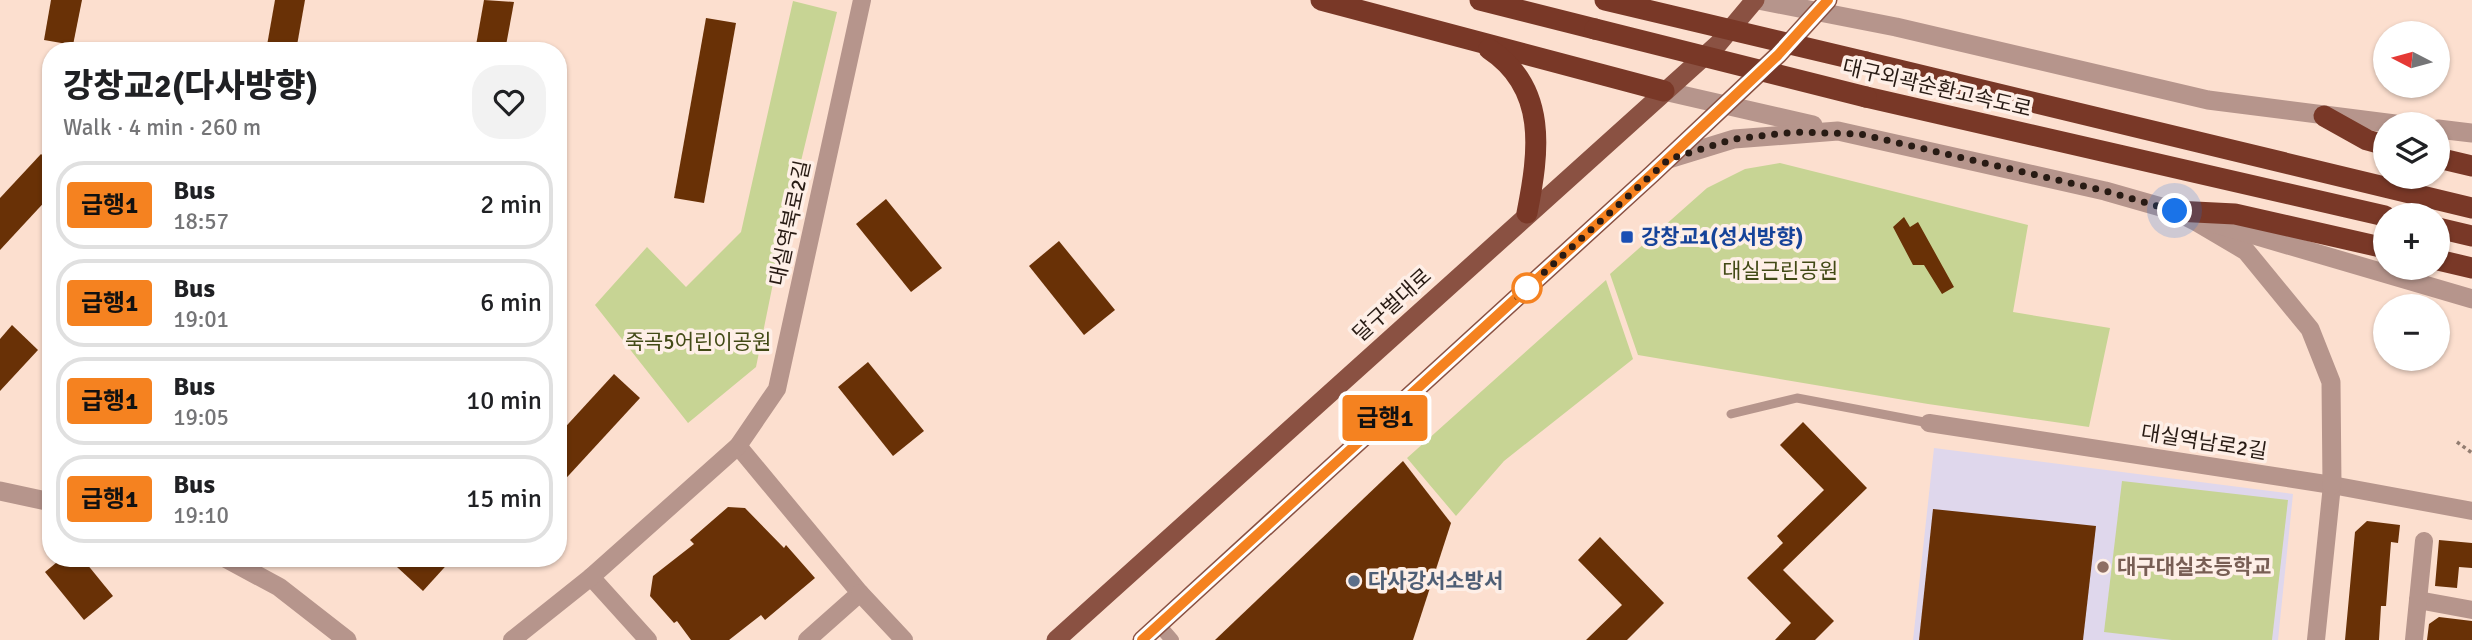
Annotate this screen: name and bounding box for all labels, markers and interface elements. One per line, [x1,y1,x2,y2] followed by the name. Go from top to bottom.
[2373,21,2450,98] north arrow
[2373,21,2450,371] map controls
[1840,54,2034,122] street label: 대구외곽순환고속도로
[472,65,546,139] button: heart
[63,66,318,107] text: 강창교2(다사방향)
[2373,112,2450,189] button: layers
[63,113,261,142] text: Walk · 4 min · 260 m
[764,158,816,288] street label: 대실역북로2길
[173,175,215,207] text: Bus
[480,189,542,221] text: 2 min
[81,190,138,220] text: 급행1
[2157,193,2192,228] your location
[2373,203,2450,280] button: +
[173,207,229,236] text: 18:57
[1641,224,1803,250] place label: 강창교1(성서방향)
[1619,229,1635,245] marker: 강창교1(성서방향)
[1722,258,1838,284] park label: 대실근린공원
[1347,263,1437,347] street label: 달구벌대로
[173,273,215,305] text: Bus
[1512,273,1542,303] unlabelled marker
[480,287,542,319] text: 6 min
[81,288,138,318] text: 급행1
[2373,294,2450,371] button: −
[173,305,229,334] text: 19:01
[625,329,771,355] park label: 죽곡5어린이공원
[173,371,215,403] text: Bus
[466,385,542,417] text: 10 min
[81,386,138,416] text: 급행1
[1345,395,1425,441] line badge: 급행1
[173,403,229,432] text: 19:05
[1356,403,1414,433] text: 급행1
[2139,419,2269,465] street label: 대실역남로2길
[173,469,215,501] text: Bus
[466,483,542,515] text: 15 min
[81,484,138,514] text: 급행1
[173,501,229,530] text: 19:10
[2117,554,2272,580] place label: 대구대실초등학교
[2095,559,2111,575] marker: 대구대실초등학교
[1368,568,1503,594] place label: 다사강서소방서
[1346,573,1362,589] marker: 다사강서소방서

